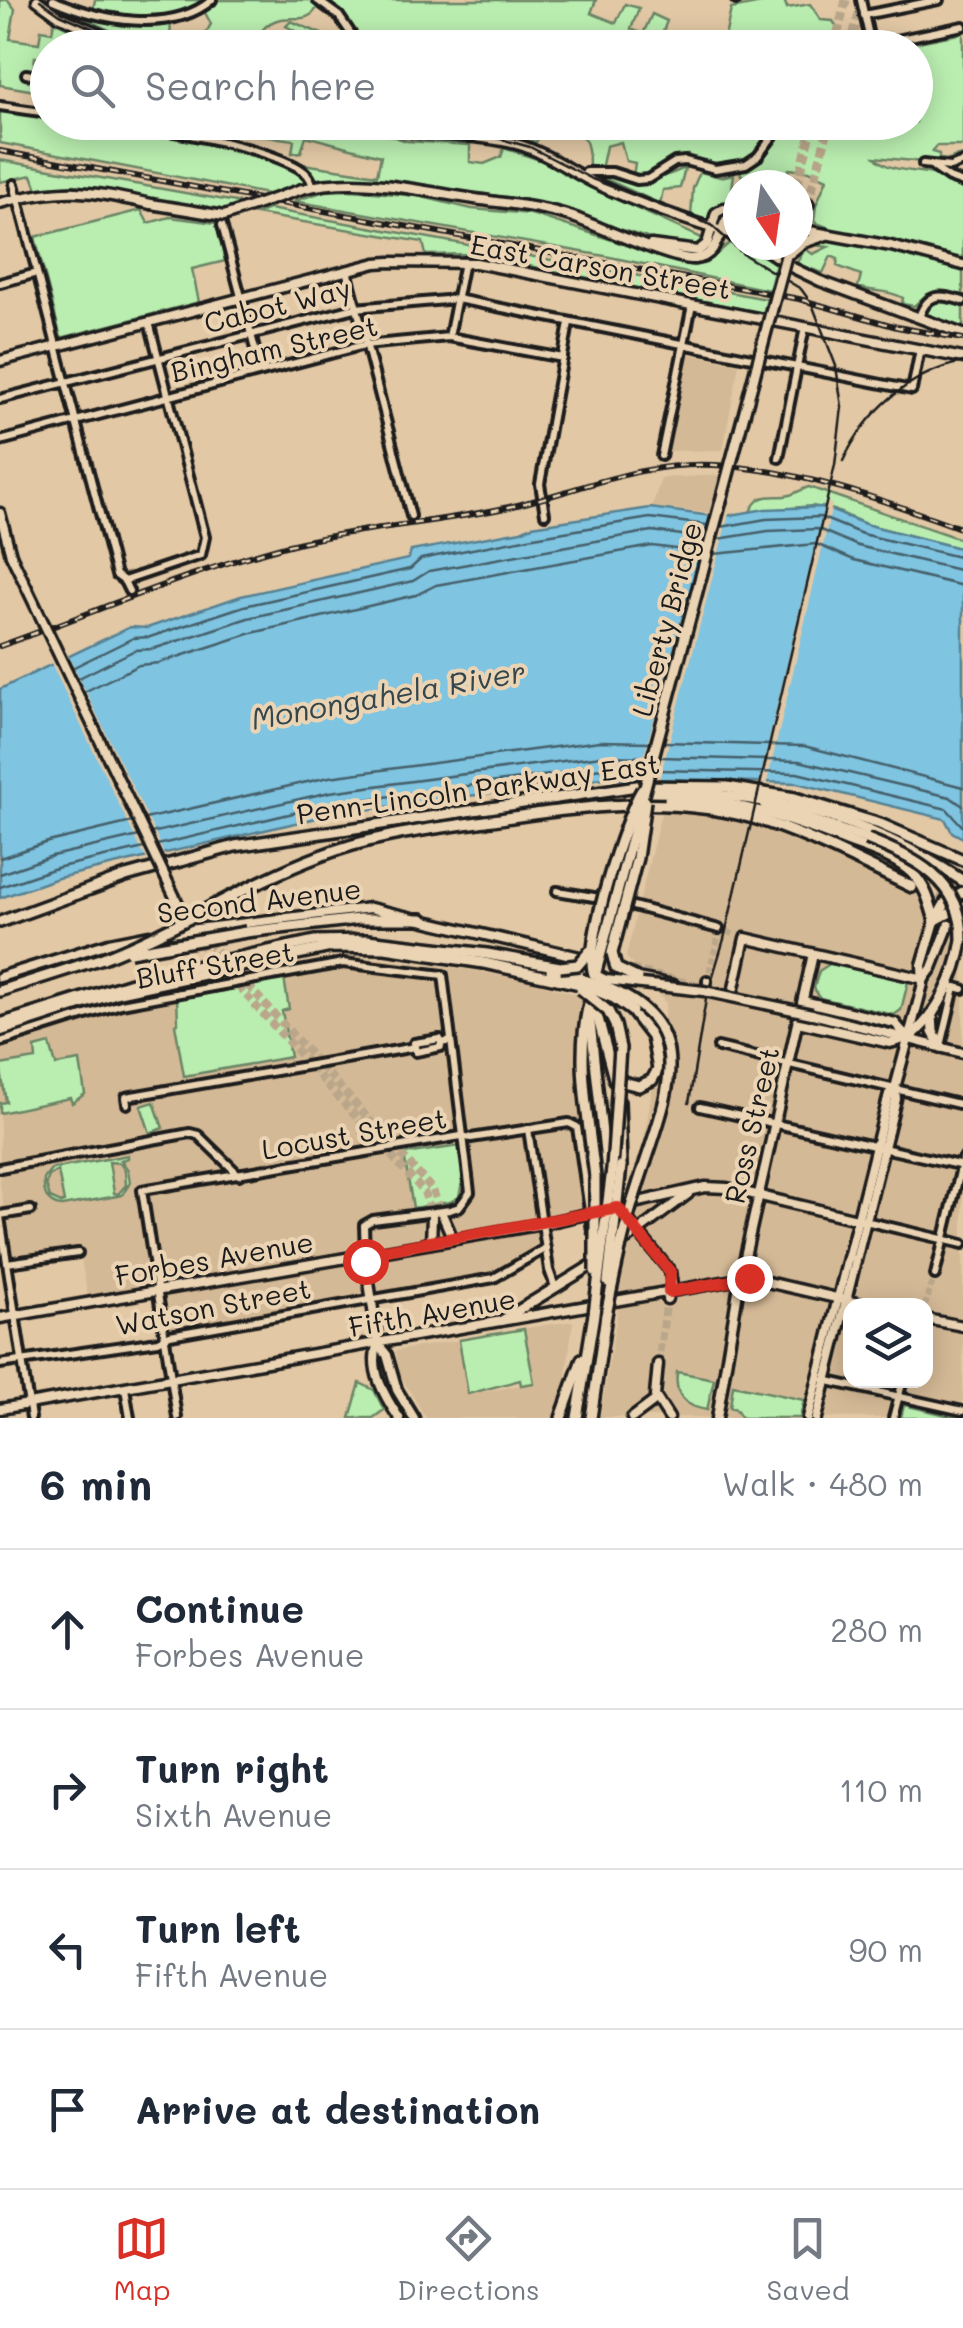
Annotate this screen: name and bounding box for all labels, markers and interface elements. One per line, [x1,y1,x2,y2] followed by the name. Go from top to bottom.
[30,30,933,140] search box
[65,58,120,113] icon: search
[145,60,376,110] text: Search here
[723,170,813,260] north arrow
[468,225,734,307] street label: East Carson Street
[200,269,354,341] street label: Cabot Way
[167,307,381,389] street label: Bingham Street
[623,518,709,720] street label: Liberty Bridge
[248,650,528,738] water label: Monongahela River
[294,745,662,831] street label: Penn-Lincoln Parkway East
[155,870,363,930] street label: Second Avenue
[133,932,297,996] street label: Bluff Street
[715,1043,787,1207] street label: Ross Street
[259,1099,449,1167] street label: Locust Street
[112,1223,316,1293] street label: Forbes Avenue
[343,1239,389,1285] route start
[727,1256,773,1302] route end
[112,1269,314,1343] street label: Watson Street
[346,1280,518,1344] street label: Fifth Avenue
[843,1298,933,1388] map controls
[843,1298,933,1388] button: layers
[40,1456,152,1511] text: 6 min
[722,1462,923,1504] text: Walk · 480 m
[135,1583,304,1633] text: Continue
[40,1602,95,1657] icon: ahead
[830,1608,923,1650] text: 280 m
[135,1633,365,1675] text: Forbes Avenue
[135,1743,329,1793] text: Turn right
[40,1762,95,1817] icon: right
[839,1768,923,1810] text: 110 m
[135,1793,332,1835] text: Sixth Avenue
[135,1903,301,1953] text: Turn left
[40,1922,95,1977] icon: left
[849,1928,923,1970] text: 90 m
[135,1953,328,1995] text: Fifth Avenue
[40,2082,95,2137] icon: arrive
[135,2084,540,2134] text: Arrive at destination
[113,2211,170,2307] tab: Map
[397,2211,540,2307] tab: Directions
[766,2211,850,2307] tab: Saved

